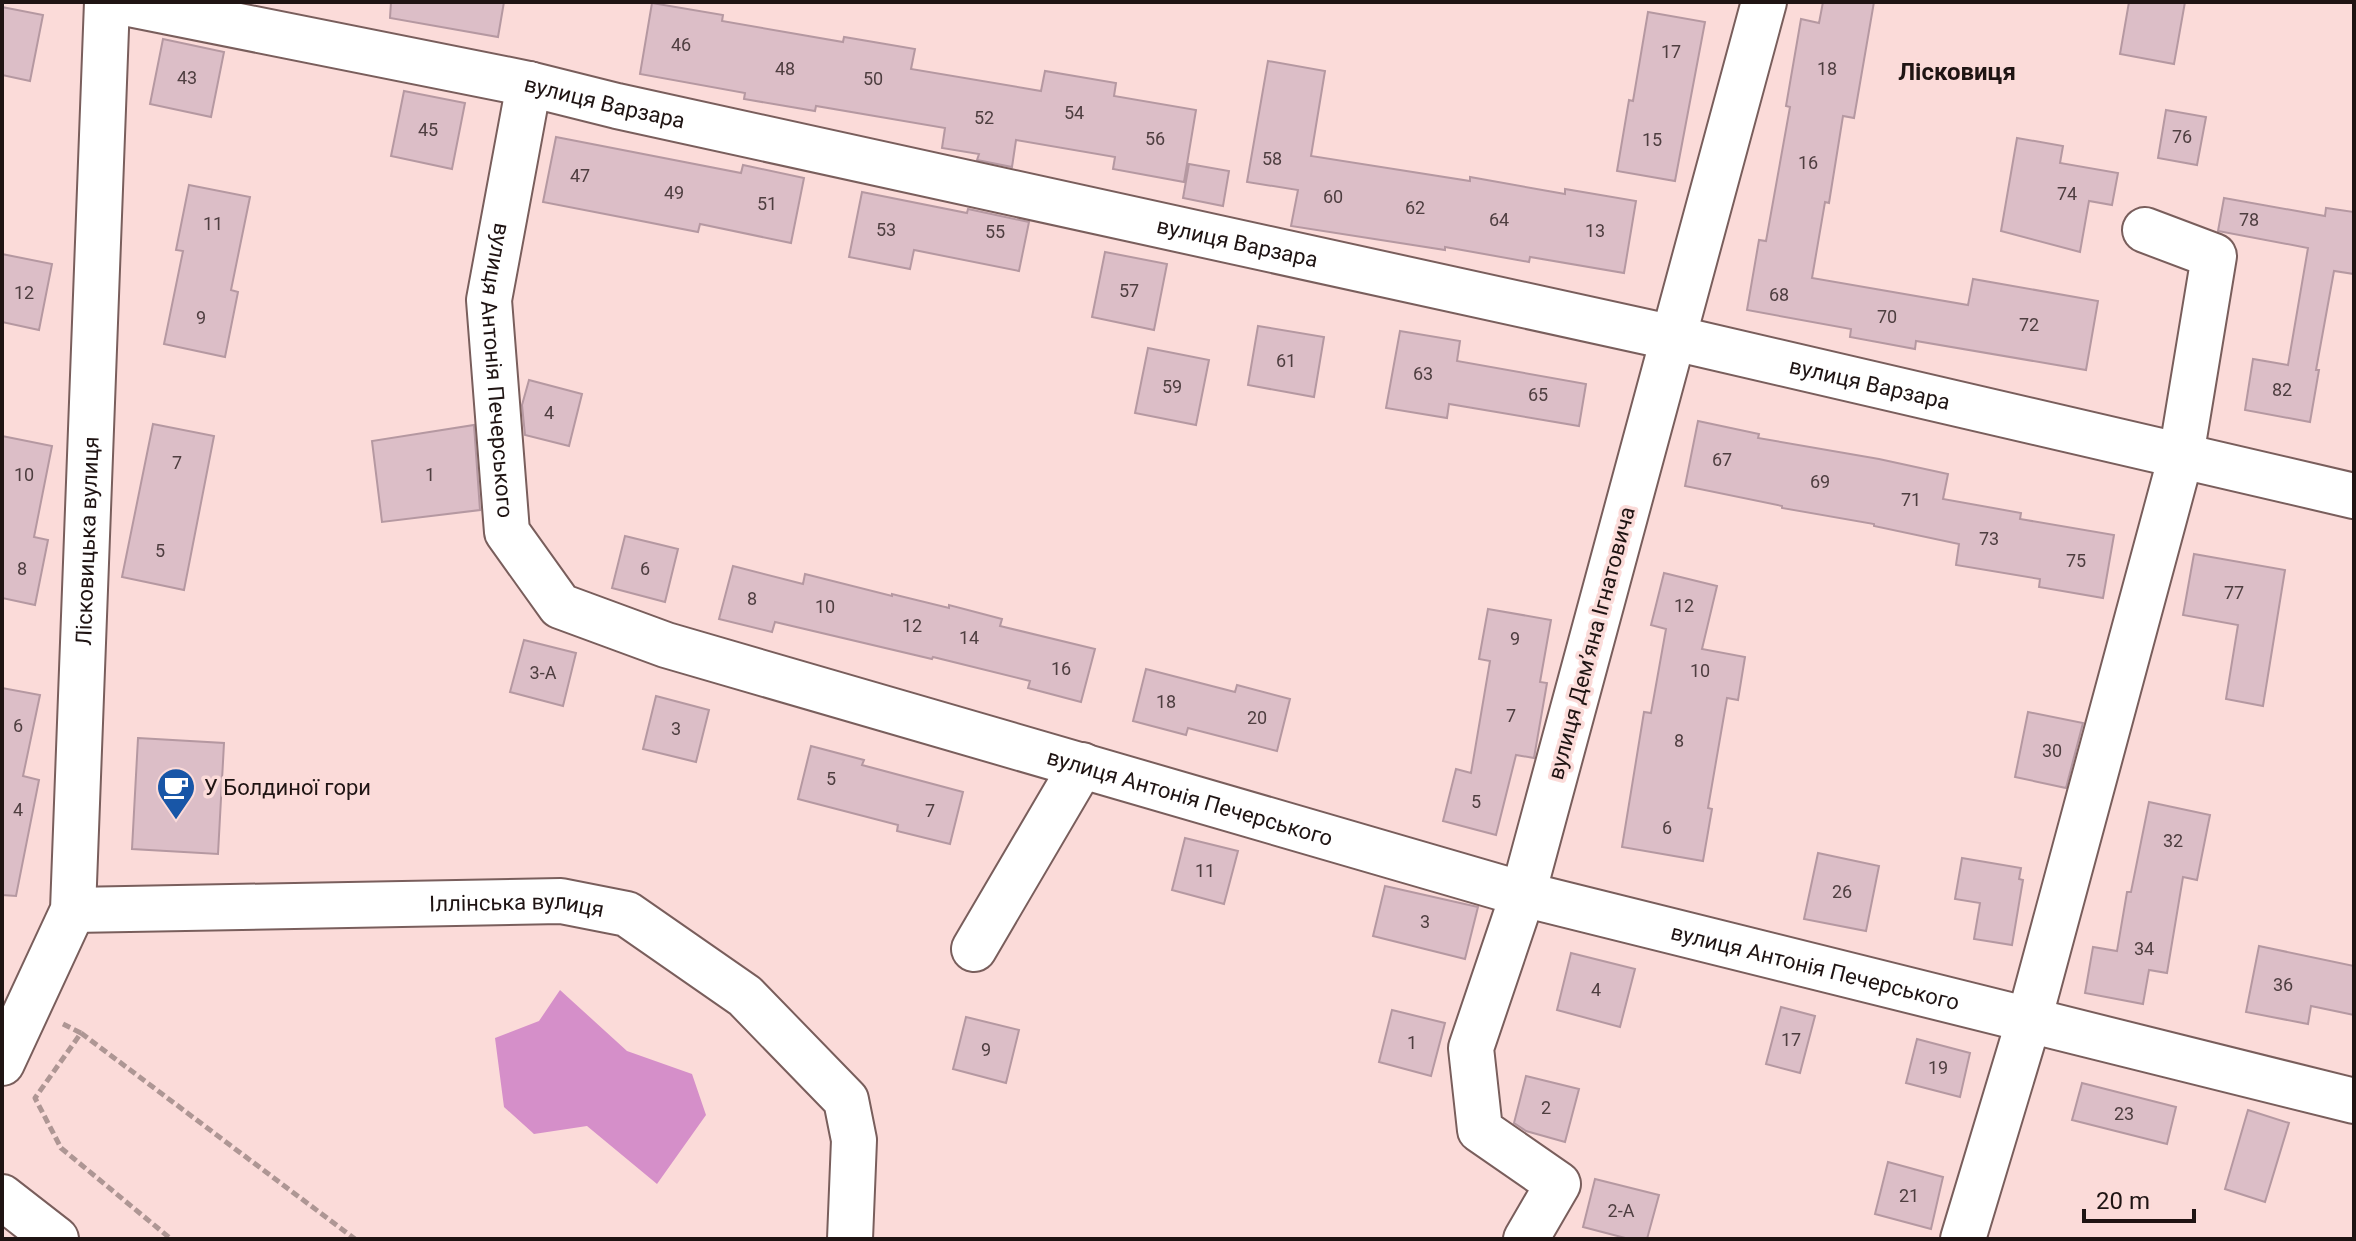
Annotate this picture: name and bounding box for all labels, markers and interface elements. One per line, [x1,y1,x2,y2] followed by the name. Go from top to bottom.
[671,34,691,55] house number: 46
[1661,41,1681,62] house number: 17
[775,58,795,79] house number: 48
[1817,58,1837,79] house number: 18
[1898,58,2016,86] district label: Лісковиця
[177,67,197,88] house number: 43
[863,68,883,89] house number: 50
[522,71,687,134] street label: вулиця Варзара
[1064,102,1084,123] house number: 54
[974,107,994,128] house number: 52
[418,119,438,140] house number: 45
[2172,126,2192,147] house number: 76
[1145,128,1165,149] house number: 56
[1642,129,1662,150] house number: 15
[1262,148,1282,169] house number: 58
[1798,152,1818,173] house number: 16
[570,165,590,186] house number: 47
[664,182,684,203] house number: 49
[2057,183,2077,204] house number: 74
[1323,186,1343,207] house number: 60
[757,193,777,214] house number: 51
[1405,197,1425,218] house number: 62
[1489,209,1509,230] house number: 64
[2239,209,2259,230] house number: 78
[203,213,223,234] house number: 11
[1154,213,1320,272] street label: вулиця Варзара
[876,219,896,240] house number: 53
[1585,220,1605,241] house number: 13
[476,221,518,519] street label: вулиця Антонія Печерського
[985,221,1005,242] house number: 55
[1119,280,1139,301] house number: 57
[14,282,34,303] house number: 12
[1769,284,1789,305] house number: 68
[1877,306,1897,327] house number: 70
[196,307,206,328] house number: 9
[2019,314,2039,335] house number: 72
[1276,350,1296,371] house number: 61
[1787,353,1952,415] street label: вулиця Варзара
[1413,363,1433,384] house number: 63
[1162,376,1182,397] house number: 59
[2272,379,2292,400] house number: 82
[1528,384,1548,405] house number: 65
[544,402,554,423] house number: 4
[71,436,104,646] street label: Лісковицька вулиця
[1712,449,1732,470] house number: 67
[172,452,182,473] house number: 7
[14,464,34,485] house number: 10
[425,464,435,485] house number: 1
[1810,471,1830,492] house number: 69
[1901,489,1921,510] house number: 71
[1543,504,1640,782] street label: вулиця Демʼяна Ігнатовича
[1979,528,1999,549] house number: 73
[155,540,165,561] house number: 5
[2066,550,2086,571] house number: 75
[17,558,27,579] house number: 8
[640,558,650,579] house number: 6
[2224,582,2244,603] house number: 77
[747,588,757,609] house number: 8
[1674,595,1694,616] house number: 12
[815,596,835,617] house number: 10
[902,615,922,636] house number: 12
[959,627,979,648] house number: 14
[1510,628,1520,649] house number: 9
[1051,658,1071,679] house number: 16
[1690,660,1710,681] house number: 10
[530,662,557,683] house number: 3-А
[1156,691,1176,712] house number: 18
[1506,705,1516,726] house number: 7
[1247,707,1267,728] house number: 20
[13,715,23,736] house number: 6
[671,718,681,739] house number: 3
[1674,730,1684,751] house number: 8
[2042,740,2062,761] house number: 30
[1044,744,1336,851] street label: вулиця Антонія Печерського
[155,766,197,821] cafe icon: У Болдиної гори
[826,768,836,789] house number: 5
[204,775,371,800] place label: У Болдиної гори
[1471,791,1481,812] house number: 5
[13,799,23,820] house number: 4
[925,800,935,821] house number: 7
[1662,817,1672,838] house number: 6
[2163,830,2183,851] house number: 32
[1195,860,1215,881] house number: 11
[1832,881,1852,902] house number: 26
[429,889,606,922] street label: Іллінська вулиця
[1420,911,1430,932] house number: 3
[1668,919,1962,1015] street label: вулиця Антонія Печерського
[2134,938,2154,959] house number: 34
[2273,974,2293,995] house number: 36
[1591,979,1601,1000] house number: 4
[1781,1029,1801,1050] house number: 17
[1407,1032,1417,1053] house number: 1
[981,1039,991,1060] house number: 9
[1928,1057,1948,1078] house number: 19
[1541,1097,1551,1118] house number: 2
[2114,1103,2134,1124] house number: 23
[2084,1173,2194,1223] scale bar
[1899,1185,1919,1206] house number: 21
[2096,1187,2150,1215] text: 20 m
[1608,1200,1635,1221] house number: 2-А

